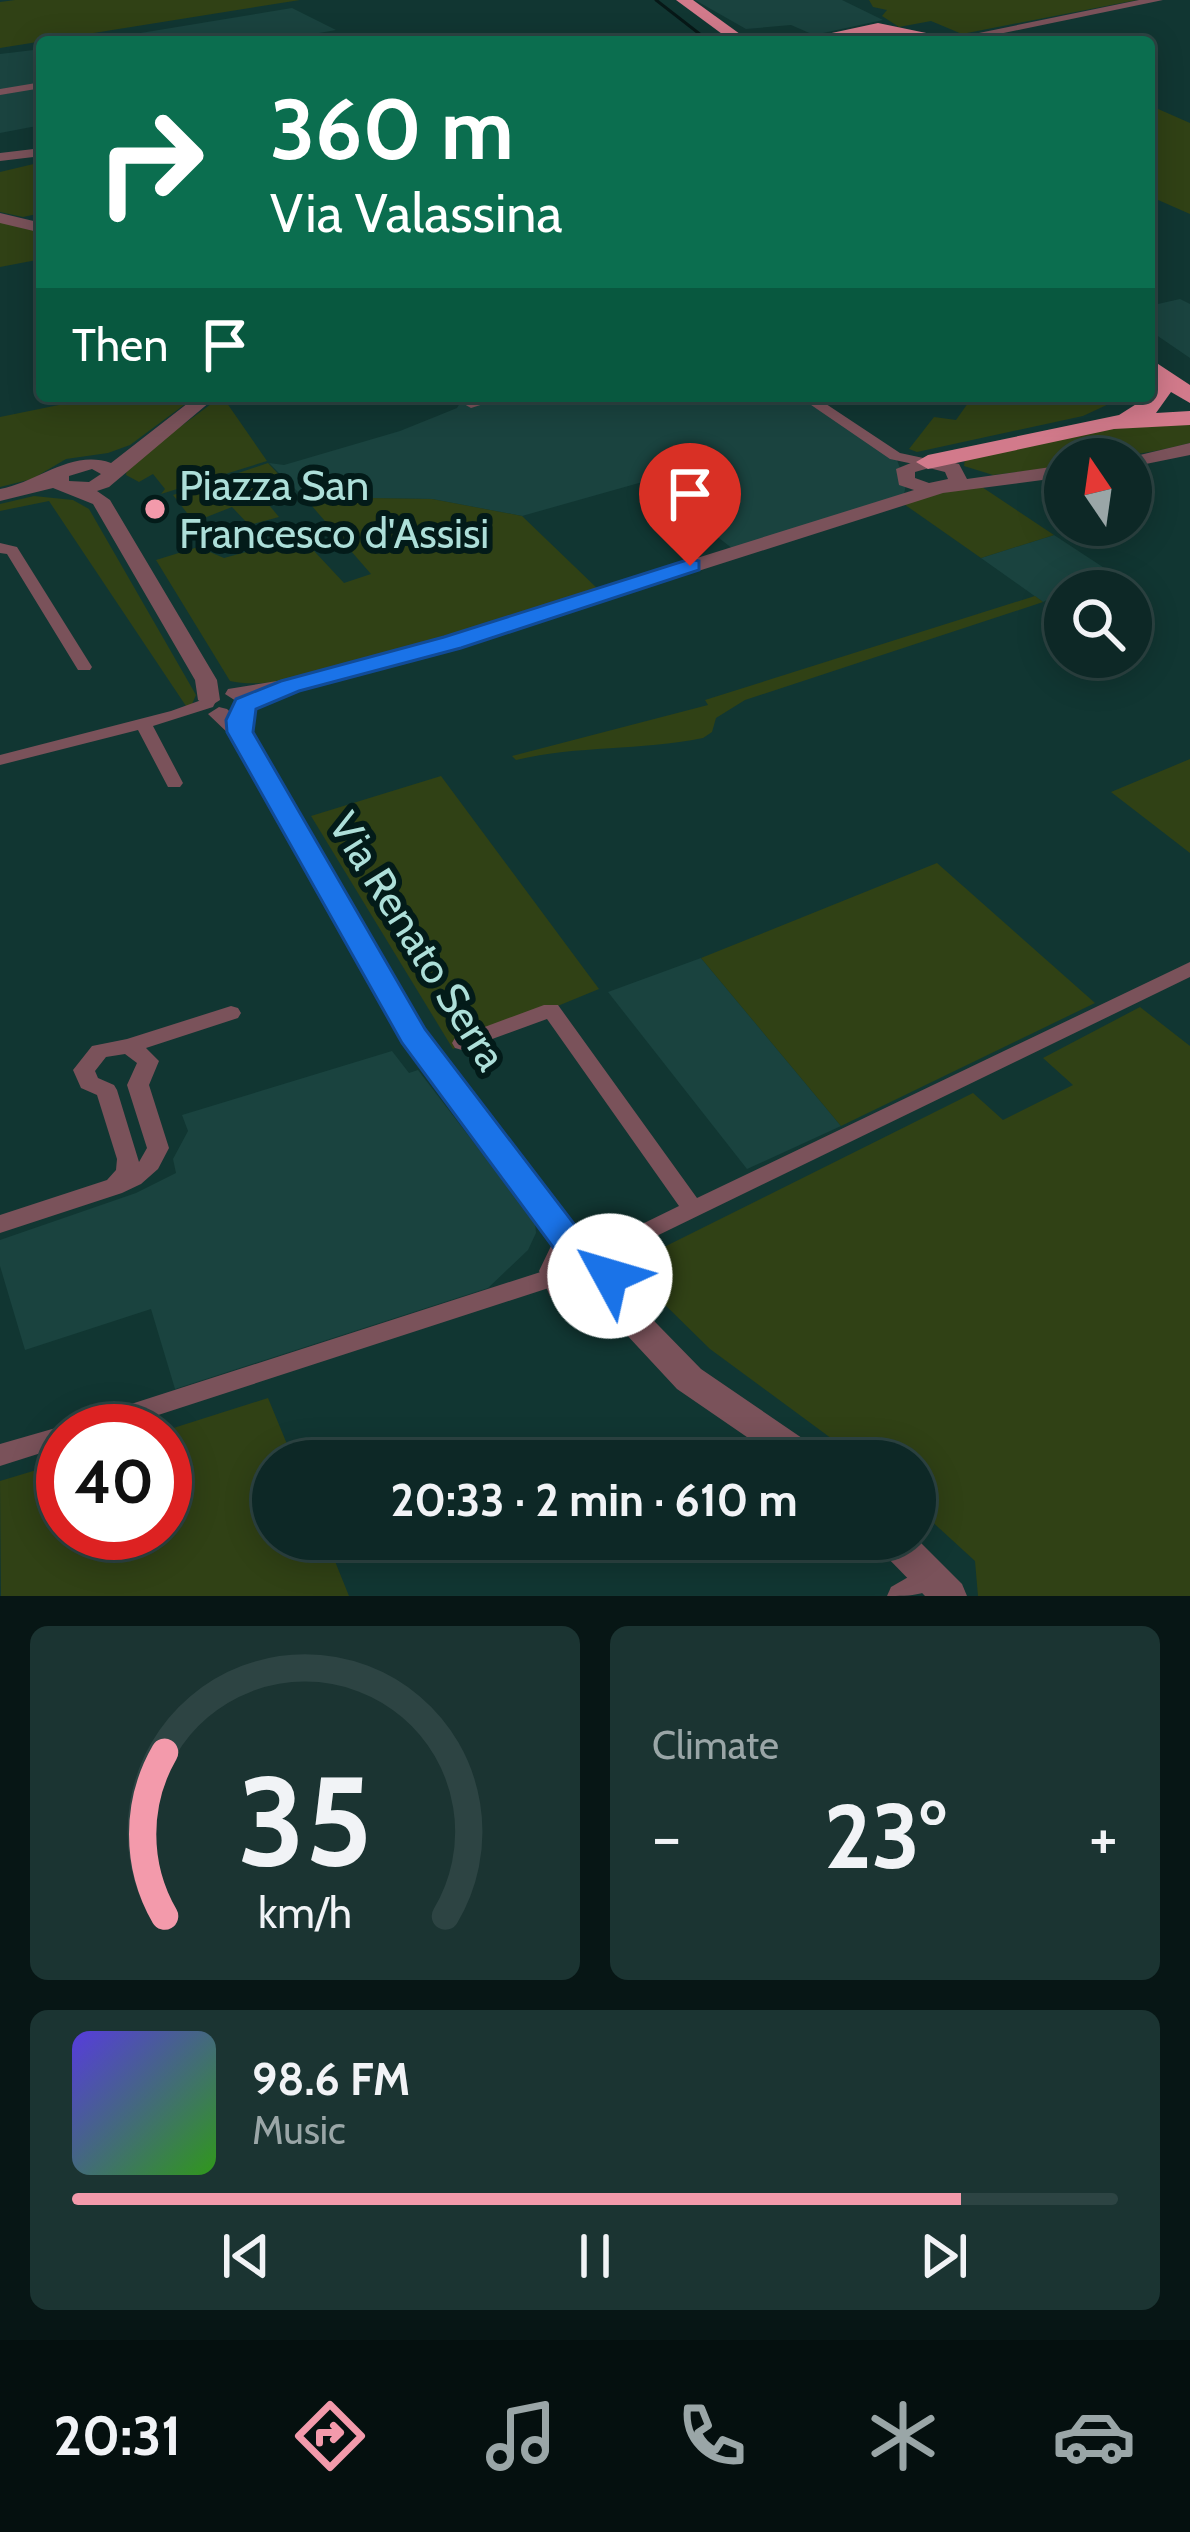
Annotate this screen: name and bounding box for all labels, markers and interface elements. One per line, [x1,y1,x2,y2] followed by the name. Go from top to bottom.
[270,78,514,180] text: 360 m
[72,84,228,240] icon: right
[270,180,562,246] text: Via Valassina
[192,312,258,378] icon: arrive
[72,318,168,372] text: Then
[1044,438,1152,546] north arrow
[1044,438,1152,678] map controls
[639,443,741,566] pin
[179,459,489,559] place label: Piazza San Francesco d'Assisi
[657,461,723,527] icon: arrive
[142,496,168,522] marker: Piazza San Francesco d'Assisi
[1044,570,1152,678] button: search
[318,802,518,1080] street label: Via Renato Serra
[547,1213,673,1339] position arrow
[36,1404,192,1560] speed limit sign: 40
[390,1473,798,1527] text: 20:33 · 2 min · 610 m
[652,1721,779,1769] text: Climate
[238,1745,372,1896] text: 35
[824,1781,946,1891] text: 23°
[652,1796,681,1877] text: −
[1089,1796,1118,1877] text: +
[258,1887,352,1939] text: km/h
[252,2052,410,2106] text: 98.6 FM
[252,2106,346,2154] text: Music
[213,2223,279,2289] icon: previous
[562,2223,628,2289] icon: pause
[911,2223,977,2289] icon: next
[288,2394,372,2478] icon: directions
[479,2394,563,2478] icon: music
[670,2394,754,2478] icon: phone
[861,2394,945,2478] icon: climate
[1052,2394,1136,2478] icon: car
[54,2403,181,2469] text: 20:31

